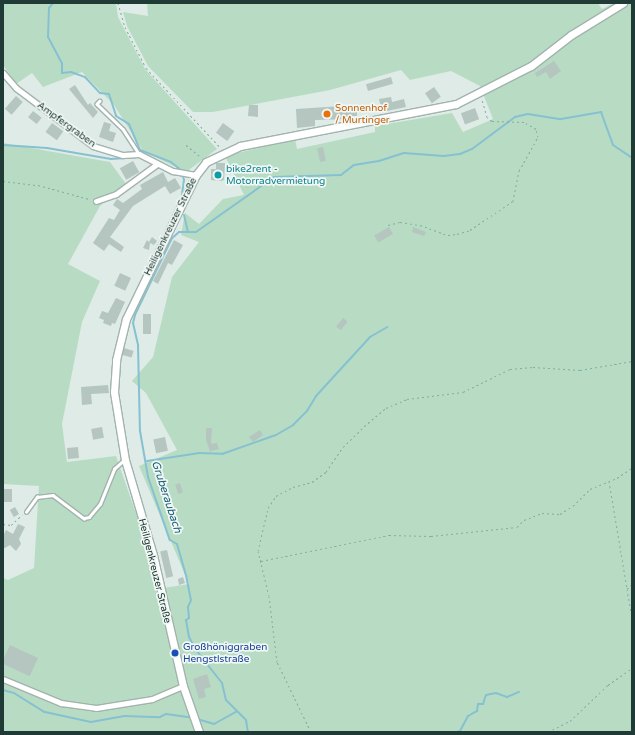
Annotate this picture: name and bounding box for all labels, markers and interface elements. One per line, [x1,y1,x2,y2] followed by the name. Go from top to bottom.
[34,100,98,150] street label: Ampfergraben
[335,102,390,126] place label: Sonnenhof / Murtinger
[322,109,332,119] marker: Sonnenhof / Murtinger
[226,163,325,186] place label: bike2rent - Motorradvermietung
[213,170,223,180] marker: bike2rent - Motorradvermietung
[142,176,200,278] street label: Heiligenkreuzer Straße
[148,459,184,535] water label: Gruberaubach
[135,517,173,625] street label: Heiligenkreuzer Straße
[183,641,267,664] place label: Großhöniggraben Hengstlstraße
[170,648,180,658] marker: Großhöniggraben Hengstlstraße

